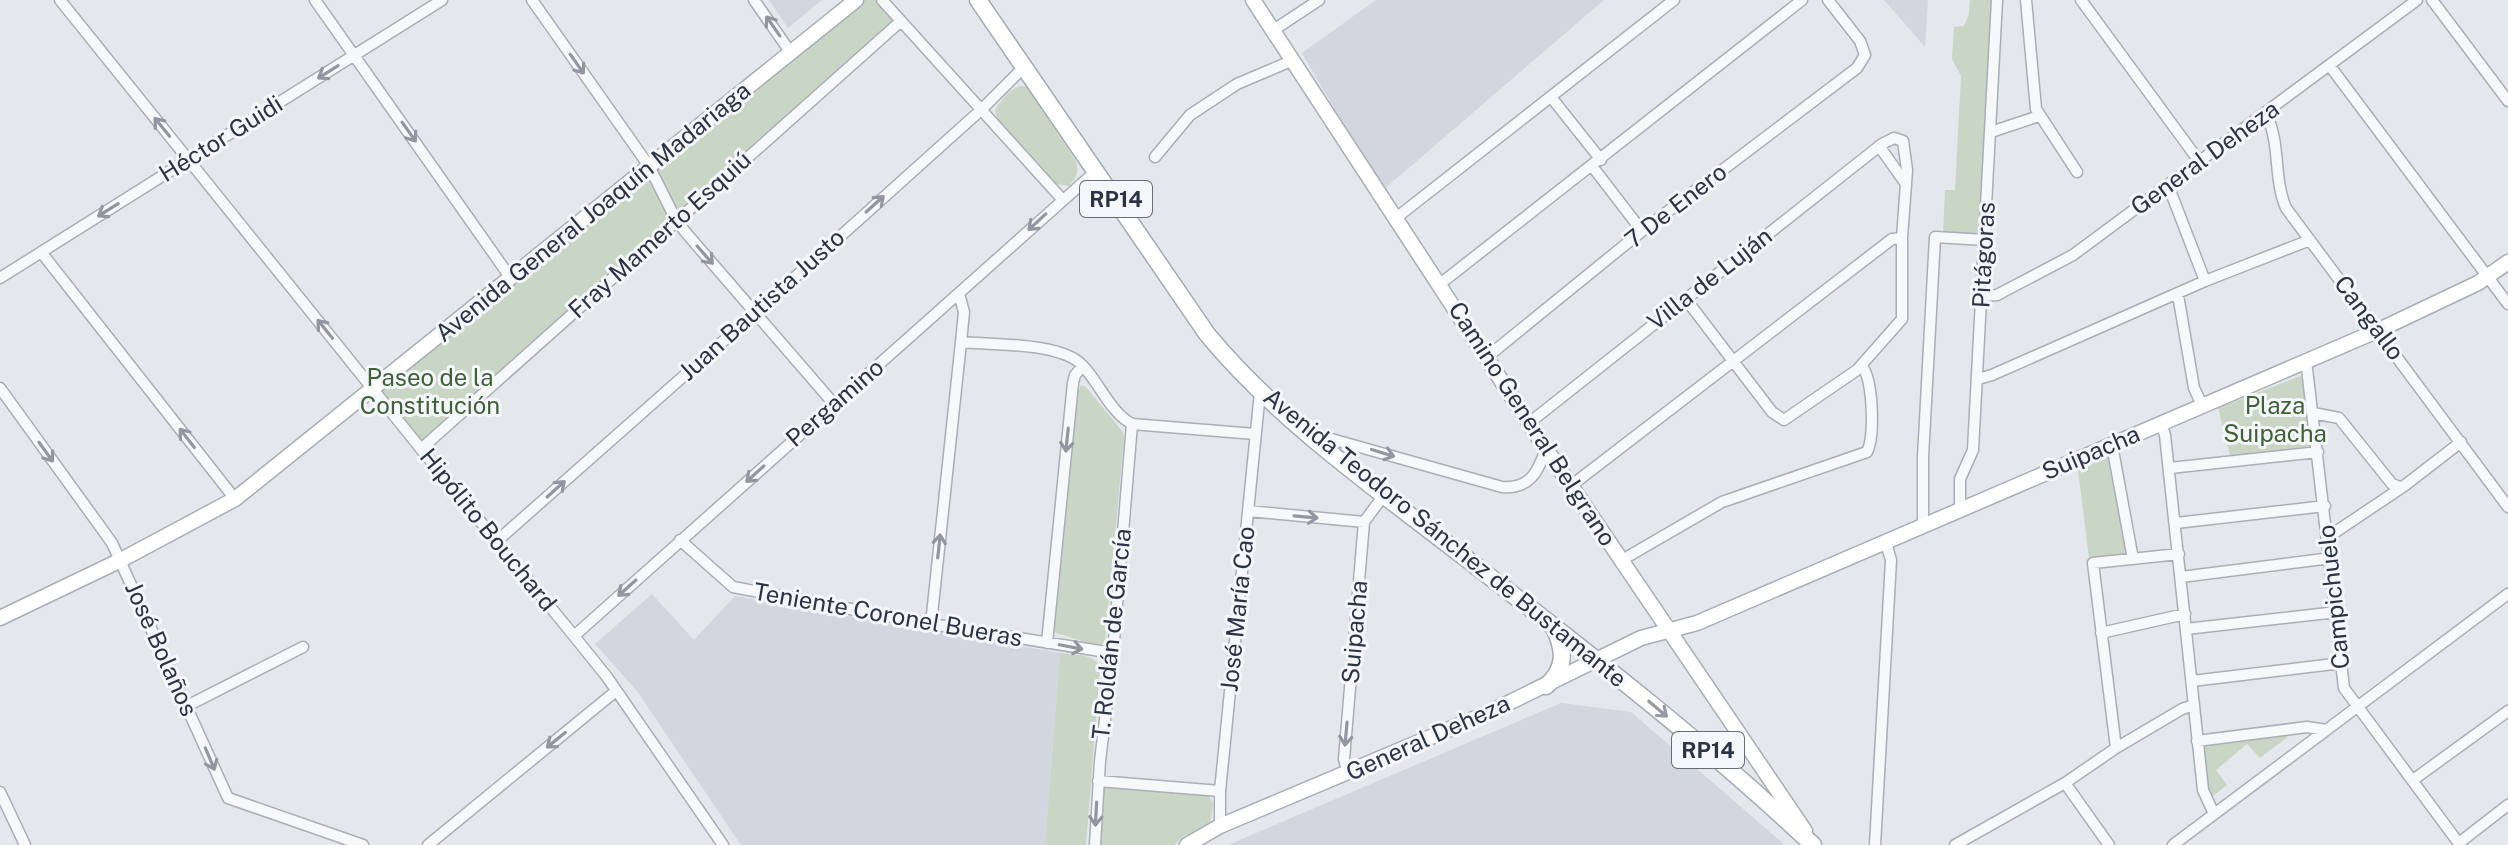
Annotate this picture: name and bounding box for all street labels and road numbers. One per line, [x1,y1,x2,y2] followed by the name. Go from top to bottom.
[429,76,755,347] street label: Avenida General Joaquín Madariaga
[154,89,287,187] street label: Héctor Guidi
[2125,94,2284,220] street label: General Deheza
[562,145,756,324] street label: Fray Mamerto Esquiú
[1619,157,1732,253] street label: 7 De Enero
[1080,181,1152,217] road number: RP14
[1966,201,2000,309] street label: Pitágoras
[1642,221,1777,335] street label: Villa de Luján
[673,223,850,386] street label: Juan Bautista Justo
[2329,270,2411,365] street label: Cangallo
[1443,296,1622,551] street label: Camino General Belgrano
[780,352,889,452] street label: Pergamino
[1259,382,1633,692] street label: Avenida Teodoro Sánchez de Bustamante
[2037,419,2144,485] street label: Suipacha
[415,443,563,616] street label: Hipólito Bouchard
[2311,523,2355,671] street label: Campichuelo
[1214,525,1260,693] street label: José María Cao
[1086,527,1136,741] street label: T. Roldán de García
[120,577,204,720] street label: José Bolaños
[752,577,1025,651] street label: Teniente Coronel Bueras
[1336,579,1372,685] street label: Suipacha
[1341,688,1514,786] street label: General Deheza
[1672,732,1744,768] road number: RP14

